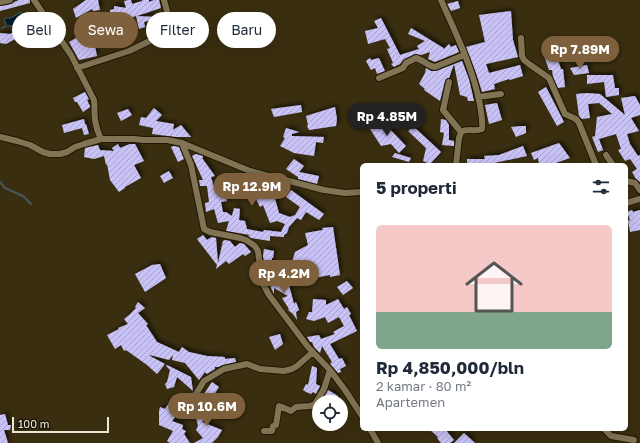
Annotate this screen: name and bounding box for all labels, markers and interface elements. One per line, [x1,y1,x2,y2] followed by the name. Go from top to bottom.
[12,12,66,48] chip: Beli
[74,12,138,48] chip: Sewa
[146,12,209,48] chip: Filter
[217,12,276,48] chip: Baru
[539,36,621,70] pin: Rp 7.89M
[550,41,610,57] text: Rp 7.89M
[346,103,428,137] pin: Rp 4.85M
[357,108,417,124] text: Rp 4.85M
[211,173,293,207] pin: Rp 12.9M
[590,176,612,198] icon: filters
[376,177,457,198] text: 5 properti
[223,178,281,194] text: Rp 12.9M
[458,251,530,323] icon: home
[247,260,321,294] pin: Rp 4.2M
[258,265,310,281] text: Rp 4.2M
[376,357,524,378] text: Rp 4,850,000/bln
[376,378,471,394] text: 2 kamar · 80 m²
[166,393,248,427] pin: Rp 10.6M
[376,394,445,410] text: Apartemen
[312,395,348,431] map controls
[312,395,348,431] button: locate
[177,398,237,414] text: Rp 10.6M
[12,415,109,434] scale bar
[18,417,49,430] text: 100 m

